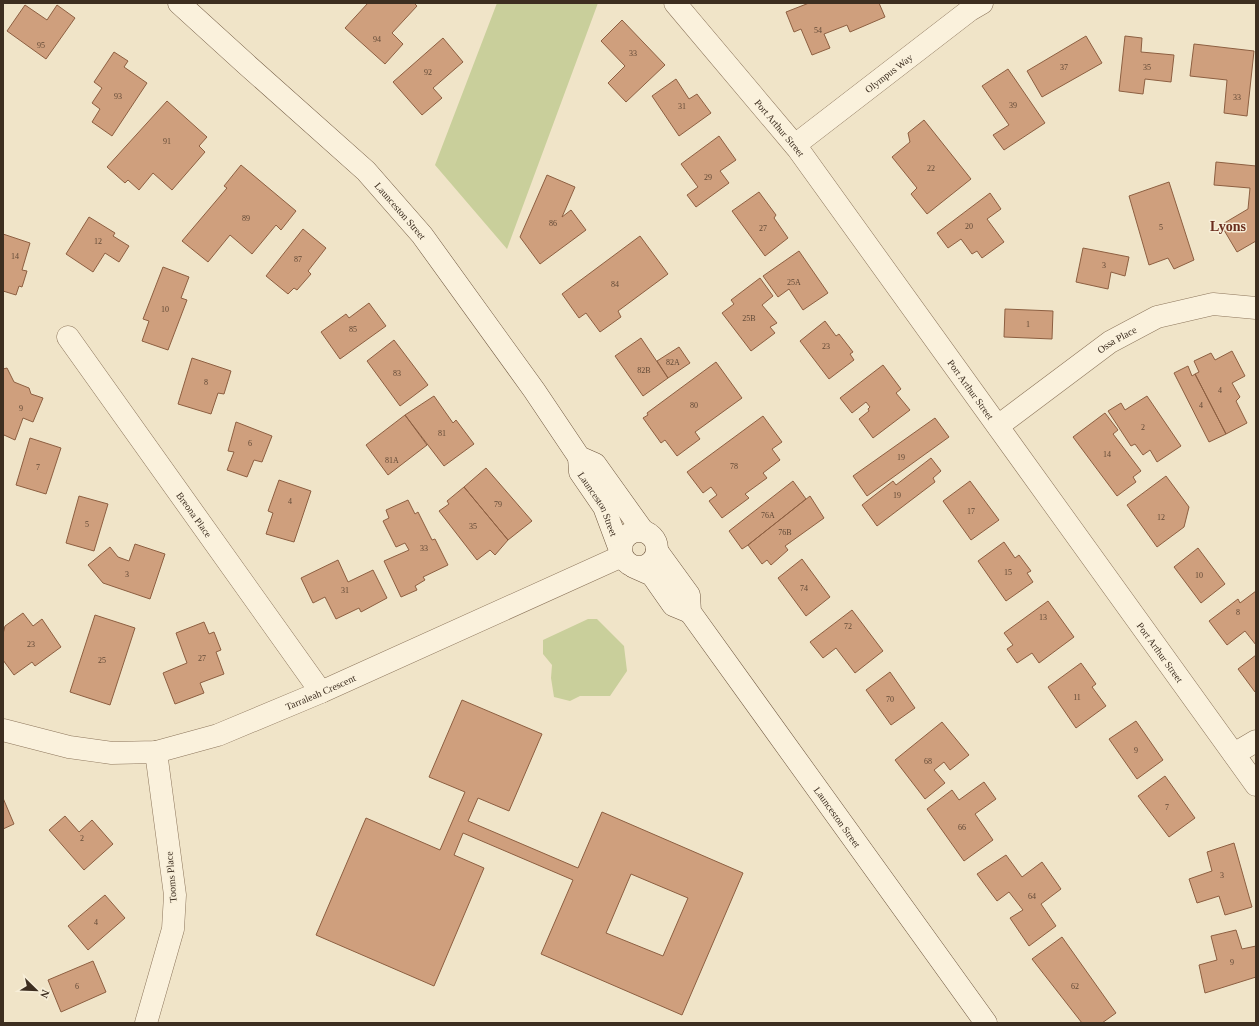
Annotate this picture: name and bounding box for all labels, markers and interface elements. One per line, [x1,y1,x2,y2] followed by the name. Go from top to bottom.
[814,26,822,35] house number: 54
[373,35,381,44] house number: 94
[37,41,45,50] house number: 95
[629,49,637,58] house number: 33
[862,51,914,95] street label: Olympus Way
[1060,63,1068,72] house number: 37
[1143,63,1151,72] house number: 35
[424,68,432,77] house number: 92
[114,92,122,101] house number: 93
[1233,93,1241,102] house number: 33
[753,97,807,159] street label: Port Arthur Street
[1009,101,1017,110] house number: 39
[678,102,686,111] house number: 31
[163,137,171,146] house number: 91
[927,164,935,173] house number: 22
[704,173,712,182] house number: 29
[373,180,429,241] street label: Launceston Street
[242,214,250,223] house number: 89
[549,219,557,228] house number: 86
[1210,219,1246,234] district label: Lyons
[965,222,973,231] house number: 20
[1159,223,1163,232] house number: 5
[759,224,767,233] house number: 27
[94,237,102,246] house number: 12
[11,252,19,261] house number: 14
[294,255,302,264] house number: 87
[1102,261,1106,270] house number: 3
[787,278,801,287] house number: 25A
[611,280,619,289] house number: 84
[161,305,169,314] house number: 10
[742,314,756,323] house number: 25B
[1026,320,1030,329] house number: 1
[1095,323,1139,355] street label: Ossa Place
[349,325,357,334] house number: 85
[822,342,830,351] house number: 23
[946,357,996,422] street label: Port Arthur Street
[666,358,680,367] house number: 82A
[637,366,651,375] house number: 82B
[393,369,401,378] house number: 83
[204,378,208,387] house number: 8
[1218,386,1222,395] house number: 4
[690,401,698,410] house number: 80
[1199,401,1203,410] house number: 4
[19,404,23,413] house number: 9
[1141,423,1145,432] house number: 2
[438,429,446,438] house number: 81
[248,439,252,448] house number: 6
[1103,450,1111,459] house number: 14
[897,453,905,462] house number: 19
[385,456,399,465] house number: 81A
[730,462,738,471] house number: 78
[36,463,40,472] house number: 7
[576,470,620,538] street label: Launceston Street
[175,490,215,540] street label: Breona Place
[893,491,901,500] house number: 19
[288,497,292,506] house number: 4
[494,500,502,509] house number: 79
[967,507,975,516] house number: 17
[761,511,775,520] house number: 76A
[1157,513,1165,522] house number: 12
[85,520,89,529] house number: 5
[469,522,477,531] house number: 35
[778,528,792,537] house number: 76B
[420,544,428,553] house number: 33
[1004,568,1012,577] house number: 15
[125,570,129,579] house number: 3
[1195,571,1203,580] house number: 10
[800,584,808,593] house number: 74
[341,586,349,595] house number: 31
[1236,608,1240,617] house number: 8
[1039,613,1047,622] house number: 13
[1135,620,1186,684] street label: Port Arthur Street
[844,622,852,631] house number: 72
[27,640,35,649] house number: 23
[198,654,206,663] house number: 27
[98,656,106,665] house number: 25
[284,672,357,712] street label: Tarraleah Crescent
[1073,693,1081,702] house number: 11
[886,695,894,704] house number: 70
[1134,746,1138,755] house number: 9
[924,757,932,766] house number: 68
[812,785,863,850] street label: Launceston Street
[1165,803,1169,812] house number: 7
[958,823,966,832] house number: 66
[80,834,84,843] house number: 2
[163,850,179,903] street label: Tooms Place
[1220,871,1224,880] house number: 3
[1028,892,1036,901] house number: 64
[94,918,98,927] house number: 4
[1230,958,1234,967] house number: 9
[16,970,56,1010] north arrow
[75,982,79,991] house number: 6
[1071,982,1079,991] house number: 62
[38,988,52,1000] text: N

